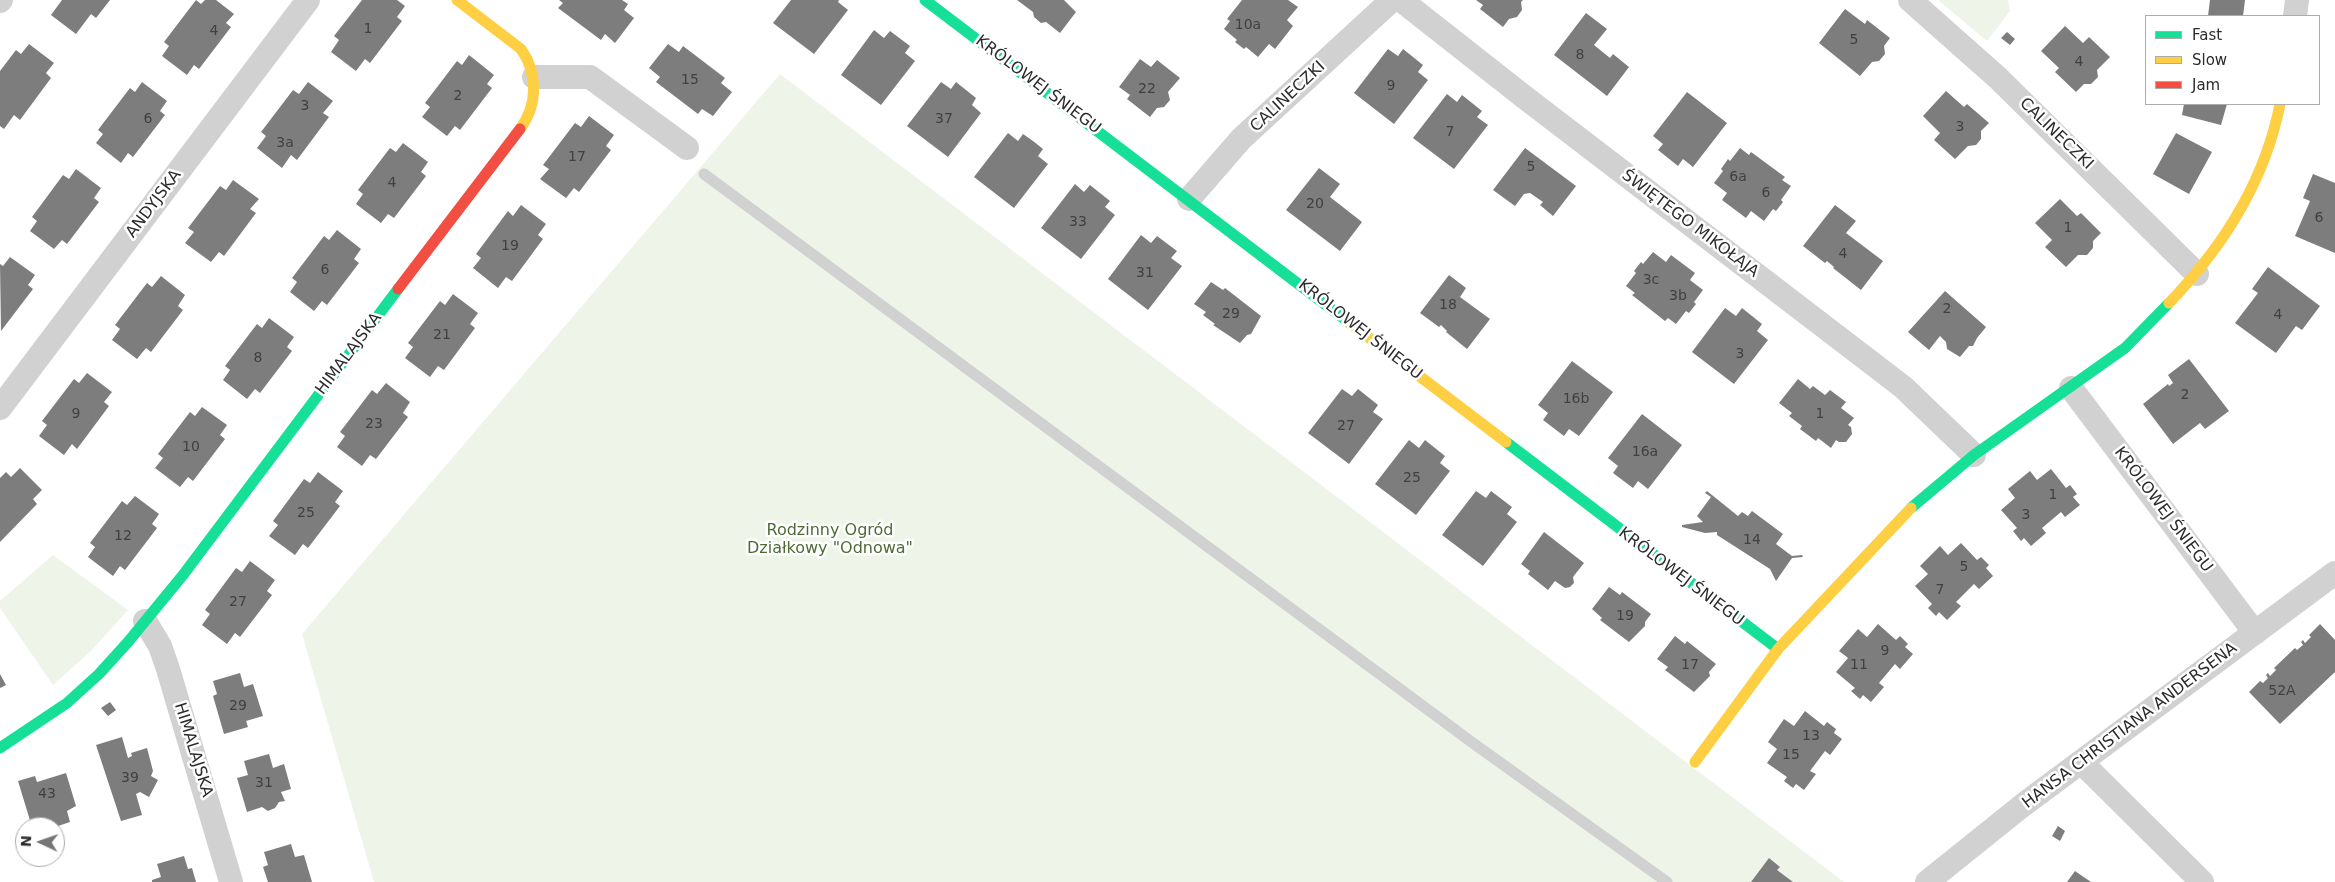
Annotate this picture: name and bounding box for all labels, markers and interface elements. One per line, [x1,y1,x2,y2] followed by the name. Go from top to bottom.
[2145,15,2320,105] legend
[1235,17,1261,33] house number: 10a
[364,21,372,37] house number: 1
[210,23,218,39] house number: 4
[2192,26,2222,44] text: Fast
[972,32,1104,138] street label: KRÓLOWEJ ŚNIEGU
[1850,32,1858,48] house number: 5
[1576,47,1584,63] house number: 8
[2192,51,2227,69] text: Slow
[2075,54,2083,70] house number: 4
[1247,58,1329,136] street label: CALINECZKI
[681,72,699,88] house number: 15
[2192,76,2220,94] text: Jam
[1387,78,1395,94] house number: 9
[1138,81,1156,97] house number: 22
[454,88,462,104] house number: 2
[2015,94,2097,174] street label: CALINECZKI
[301,98,309,114] house number: 3
[144,111,152,127] house number: 6
[935,111,953,127] house number: 37
[1956,119,1964,135] house number: 3
[1446,124,1454,140] house number: 7
[276,135,294,151] house number: 3a
[568,149,586,165] house number: 17
[1527,159,1535,175] house number: 5
[122,166,186,242] street label: ANDYJSKA
[1618,166,1762,282] street label: ŚWIĘTEGO MIKOŁAJA
[1729,169,1747,185] house number: 6a
[388,175,396,191] house number: 4
[1762,185,1770,201] house number: 6
[1306,196,1324,212] house number: 20
[2315,210,2323,226] house number: 6
[1069,214,1087,230] house number: 33
[2064,220,2072,236] house number: 1
[501,238,519,254] house number: 19
[1839,246,1847,262] house number: 4
[321,262,329,278] house number: 6
[1136,265,1154,281] house number: 31
[1643,272,1659,288] house number: 3c
[1294,276,1426,384] street label: KRÓLOWEJ ŚNIEGU
[1669,288,1687,304] house number: 3b
[1439,297,1457,313] house number: 18
[1943,301,1951,317] house number: 2
[1222,306,1240,322] house number: 29
[2274,307,2282,323] house number: 4
[312,309,386,399] street label: HIMALAJSKA
[433,327,451,343] house number: 21
[1736,346,1744,362] house number: 3
[254,350,262,366] house number: 8
[2181,387,2189,403] house number: 2
[1563,391,1589,407] house number: 16b
[72,406,80,422] house number: 9
[1816,406,1824,422] house number: 1
[365,416,383,432] house number: 23
[1337,418,1355,434] house number: 27
[182,439,200,455] house number: 10
[1632,444,1658,460] house number: 16a
[2110,444,2216,576] street label: KRÓLOWEJ ŚNIEGU
[1403,470,1421,486] house number: 25
[2049,487,2057,503] house number: 1
[297,505,315,521] house number: 25
[2022,507,2030,523] house number: 3
[747,521,913,559] park label: Rodzinny Ogród Działkowy "Odnowa"
[1615,524,1747,630] street label: KRÓLOWEJ ŚNIEGU
[114,528,132,544] house number: 12
[1743,532,1761,548] house number: 14
[1960,559,1968,575] house number: 5
[1936,582,1944,598] house number: 7
[229,594,247,610] house number: 27
[1616,608,1634,624] house number: 19
[2019,639,2241,813] street label: HANSA CHRISTIANA ANDERSENA
[1881,643,1889,659] house number: 9
[1681,657,1699,673] house number: 17
[1850,657,1868,673] house number: 11
[2268,683,2296,699] house number: 52A
[229,698,247,714] house number: 29
[170,700,216,800] street label: HIMALAJSKA
[1802,728,1820,744] house number: 13
[1782,747,1800,763] house number: 15
[121,770,139,786] house number: 39
[255,775,273,791] house number: 31
[38,786,56,802] house number: 43
[15,817,65,867] north arrow
[18,835,34,848] text: N

